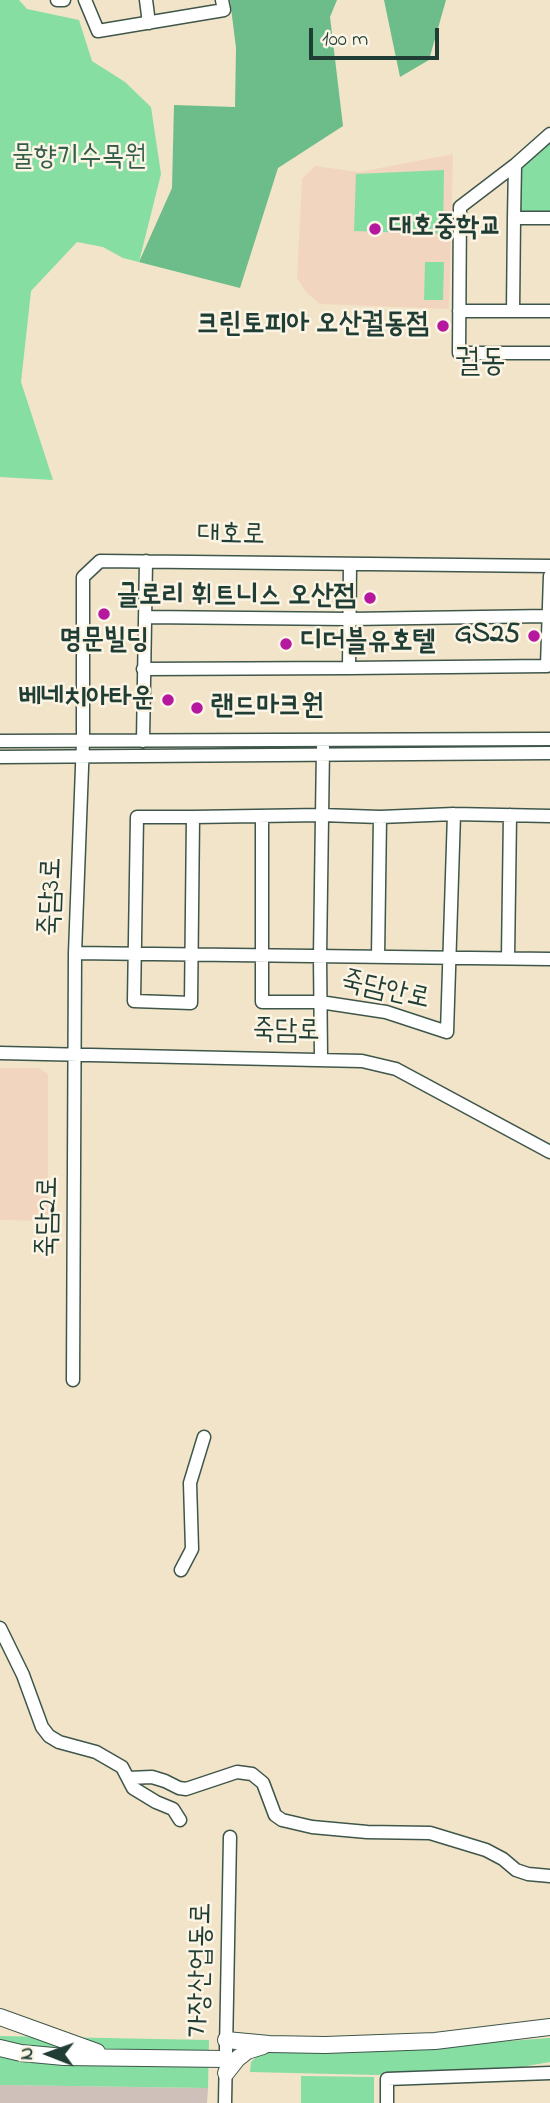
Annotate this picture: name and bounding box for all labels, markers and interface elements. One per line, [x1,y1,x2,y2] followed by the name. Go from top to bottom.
[312,14,442,58] scale bar
[322,25,368,55] text: 100 m
[11,142,147,176] park label: 물향기수목원
[389,212,502,246] place label: 대호중학교
[367,221,383,237] marker: 대호중학교
[197,309,429,343] place label: 크린토피아 오산궐동점
[435,318,451,334] marker: 크린토피아 오산궐동점
[454,346,506,384] district label: 궐동
[197,520,265,554] street label: 대호로
[117,581,356,615] place label: 글로리 휘트니스 오산점
[362,590,378,606] marker: 글로리 휘트니스 오산점
[96,606,112,622] marker: 명문빌딩
[455,619,520,653] place label: GS25
[59,625,149,659] place label: 명문빌딩
[300,627,435,661] place label: 디더블유호텔
[526,628,542,644] marker: GS25
[278,636,294,652] marker: 디더블유호텔
[19,683,154,717] place label: 베네치아타운
[211,691,324,725] place label: 랜드마크원
[160,692,176,708] marker: 베네치아타운
[189,700,205,716] marker: 랜드마크원
[35,857,71,937] street label: 죽담3로
[337,965,433,1019] street label: 죽담안로
[252,1016,320,1050] street label: 죽담로
[32,1176,68,1258] street label: 죽담2로
[185,1902,221,2038] street label: 가장산업동로
[14,2019,84,2089] north arrow
[14,2047,41,2060] text: N

